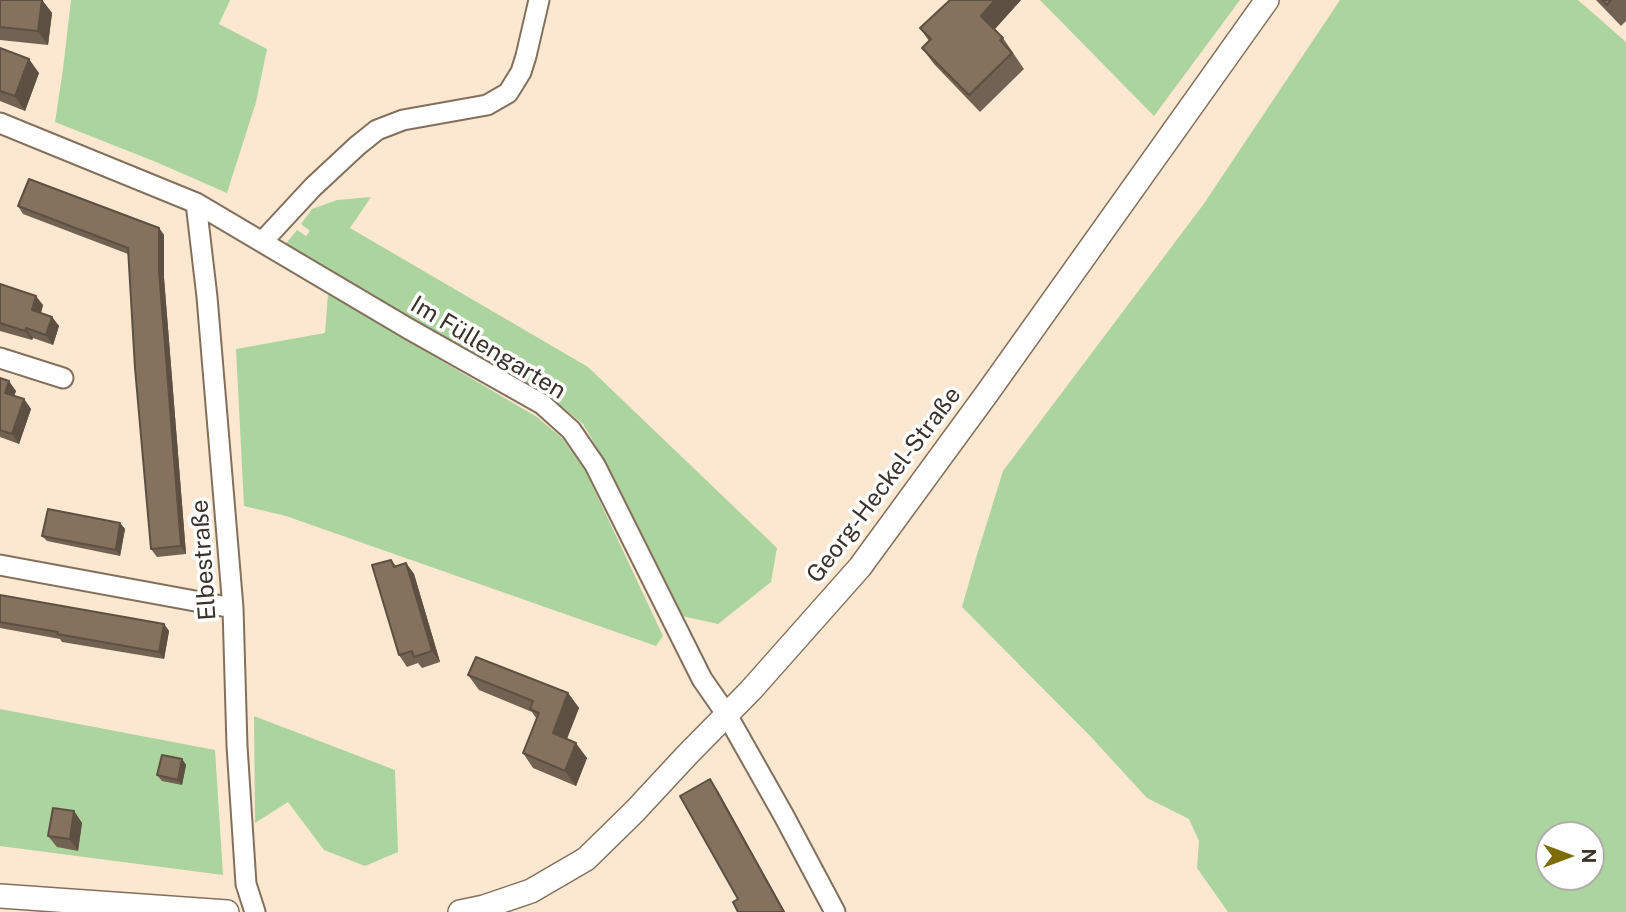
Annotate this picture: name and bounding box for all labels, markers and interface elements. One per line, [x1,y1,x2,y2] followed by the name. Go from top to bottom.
[405,290,571,406] street label: Im Füllengarten
[801,381,967,589] street label: Georg-Heckel-Straße
[185,499,223,621] street label: Elbestraße
[1535,821,1605,891] north arrow
[1578,849,1600,863] text: N

